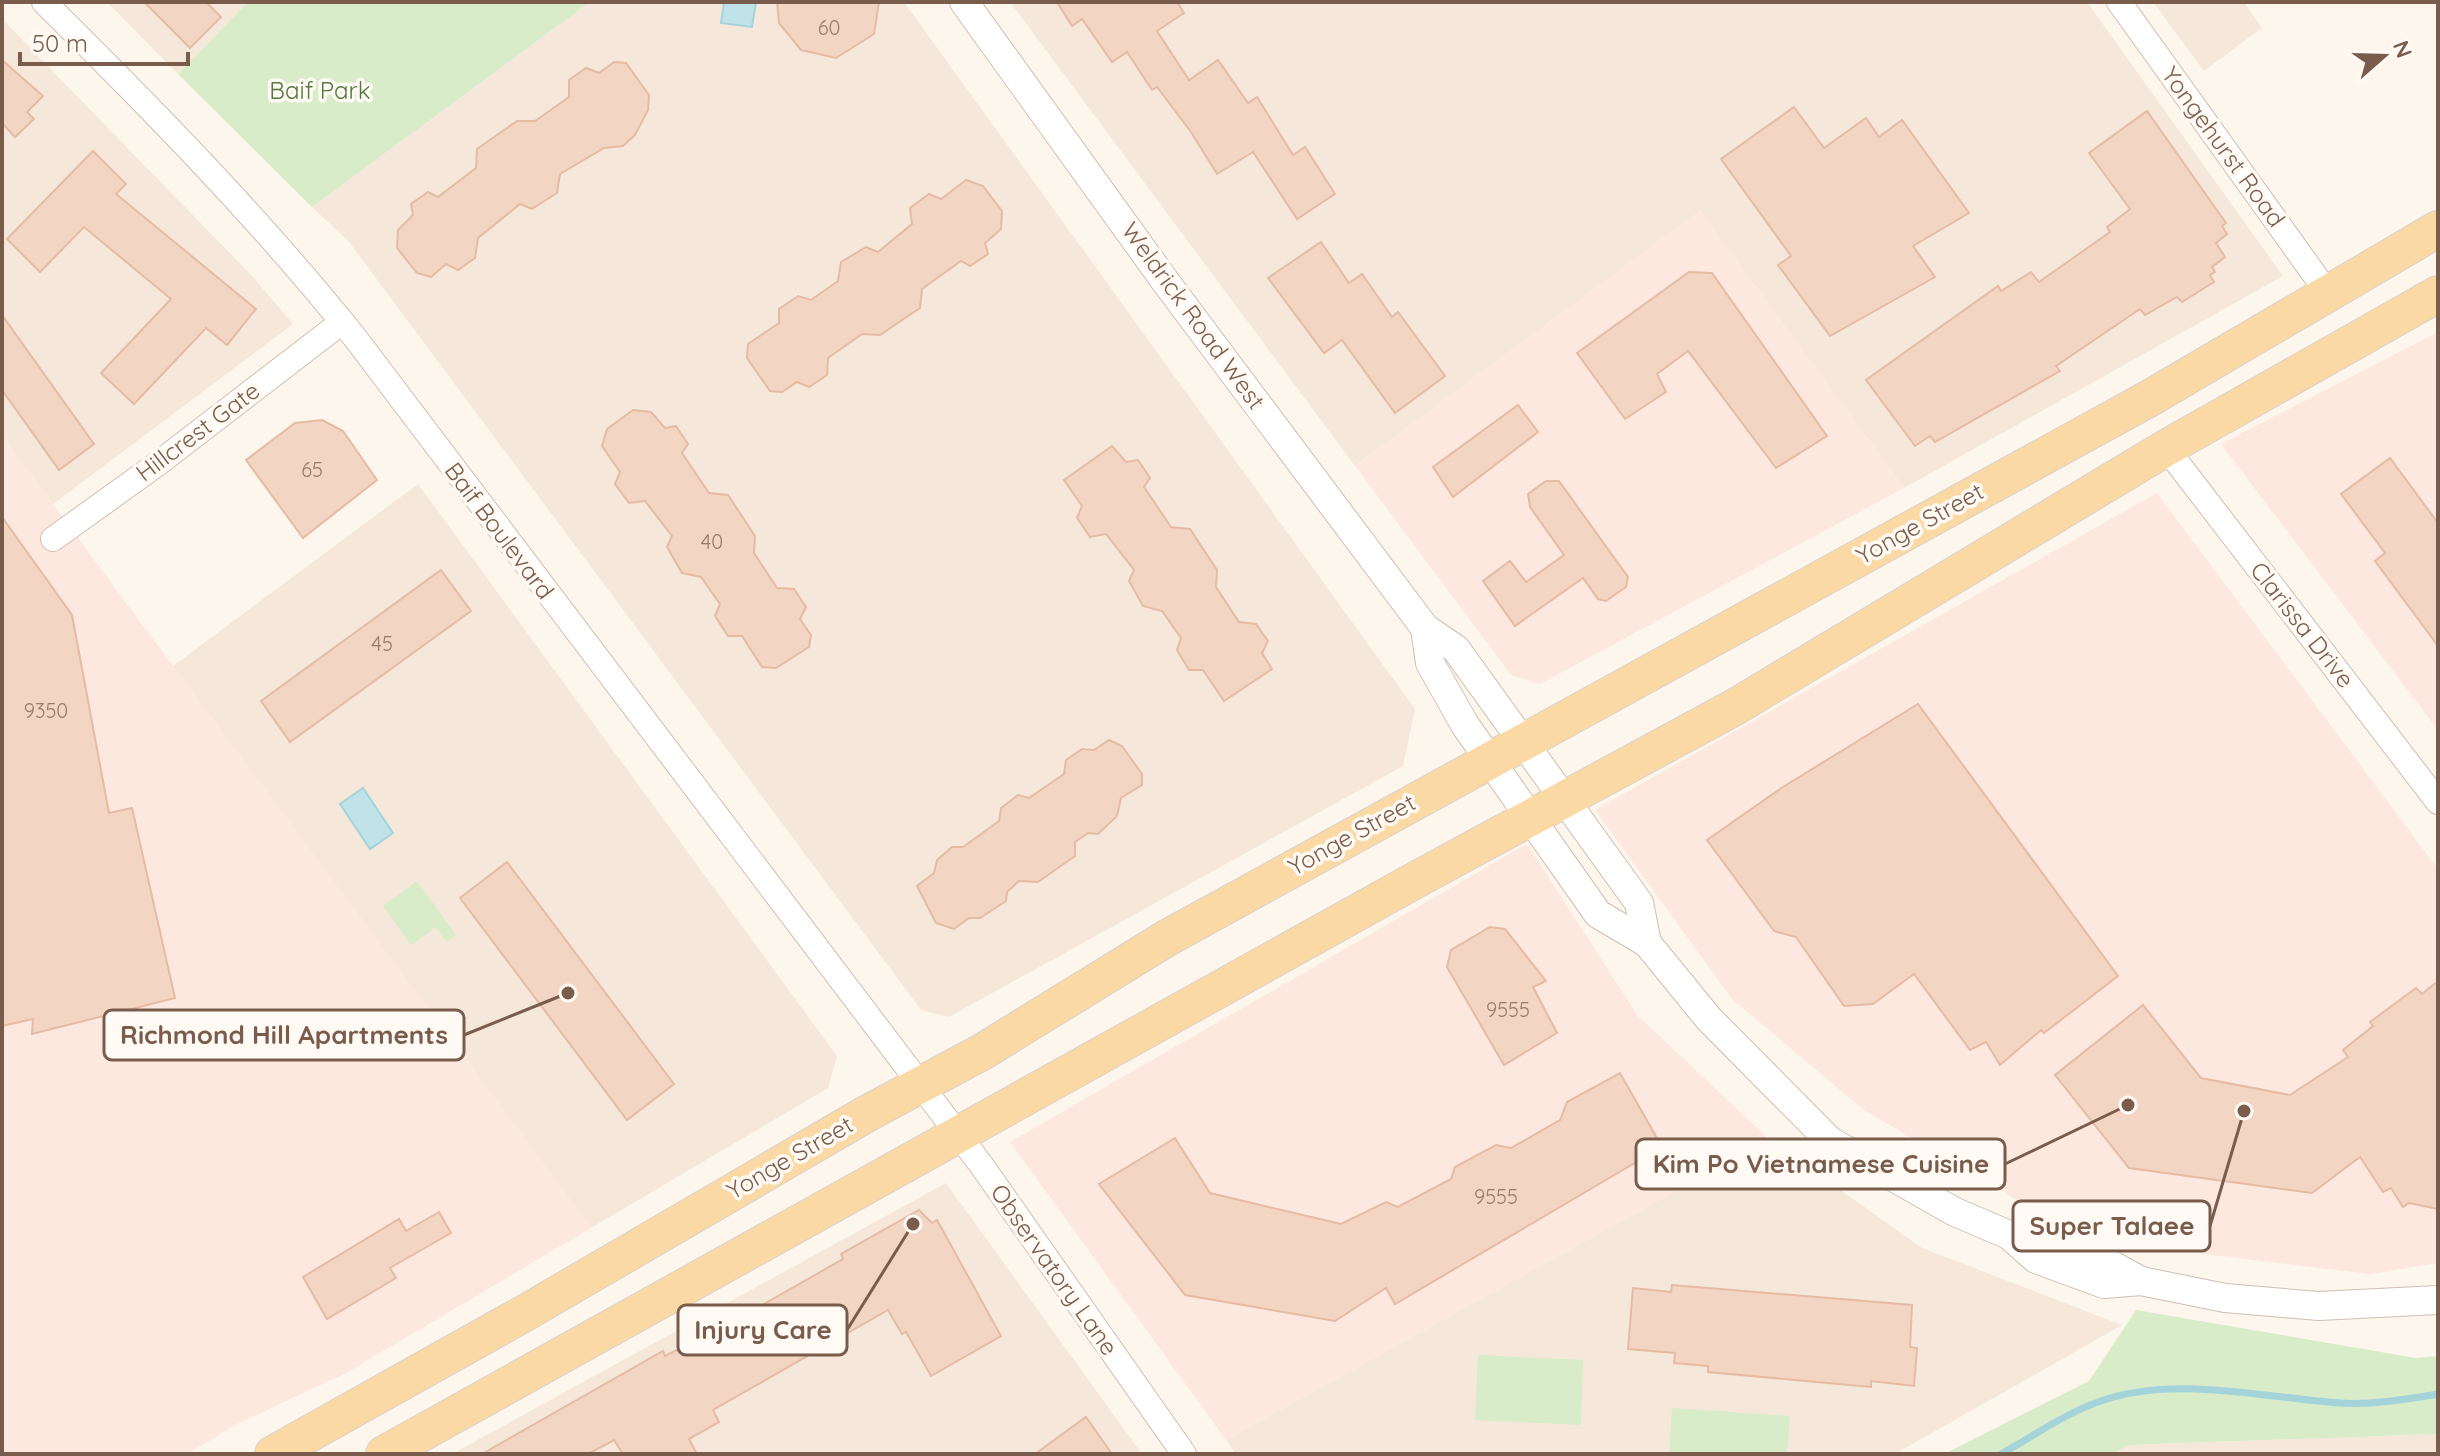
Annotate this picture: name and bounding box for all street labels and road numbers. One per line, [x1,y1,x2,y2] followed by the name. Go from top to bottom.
[2156,60,2292,232] street label: Yongehurst Road
[1116,216,1272,415] street label: Weldrick Road West
[130,375,265,487] street label: Hillcrest Gate
[439,456,561,605] street label: Baif Boulevard
[1851,476,1988,570] street label: Yonge Street
[2244,555,2361,693] street label: Clarissa Drive
[1283,787,1420,881] street label: Yonge Street
[721,1109,858,1205] street label: Yonge Street
[985,1178,1125,1361] street label: Observatory Lane

